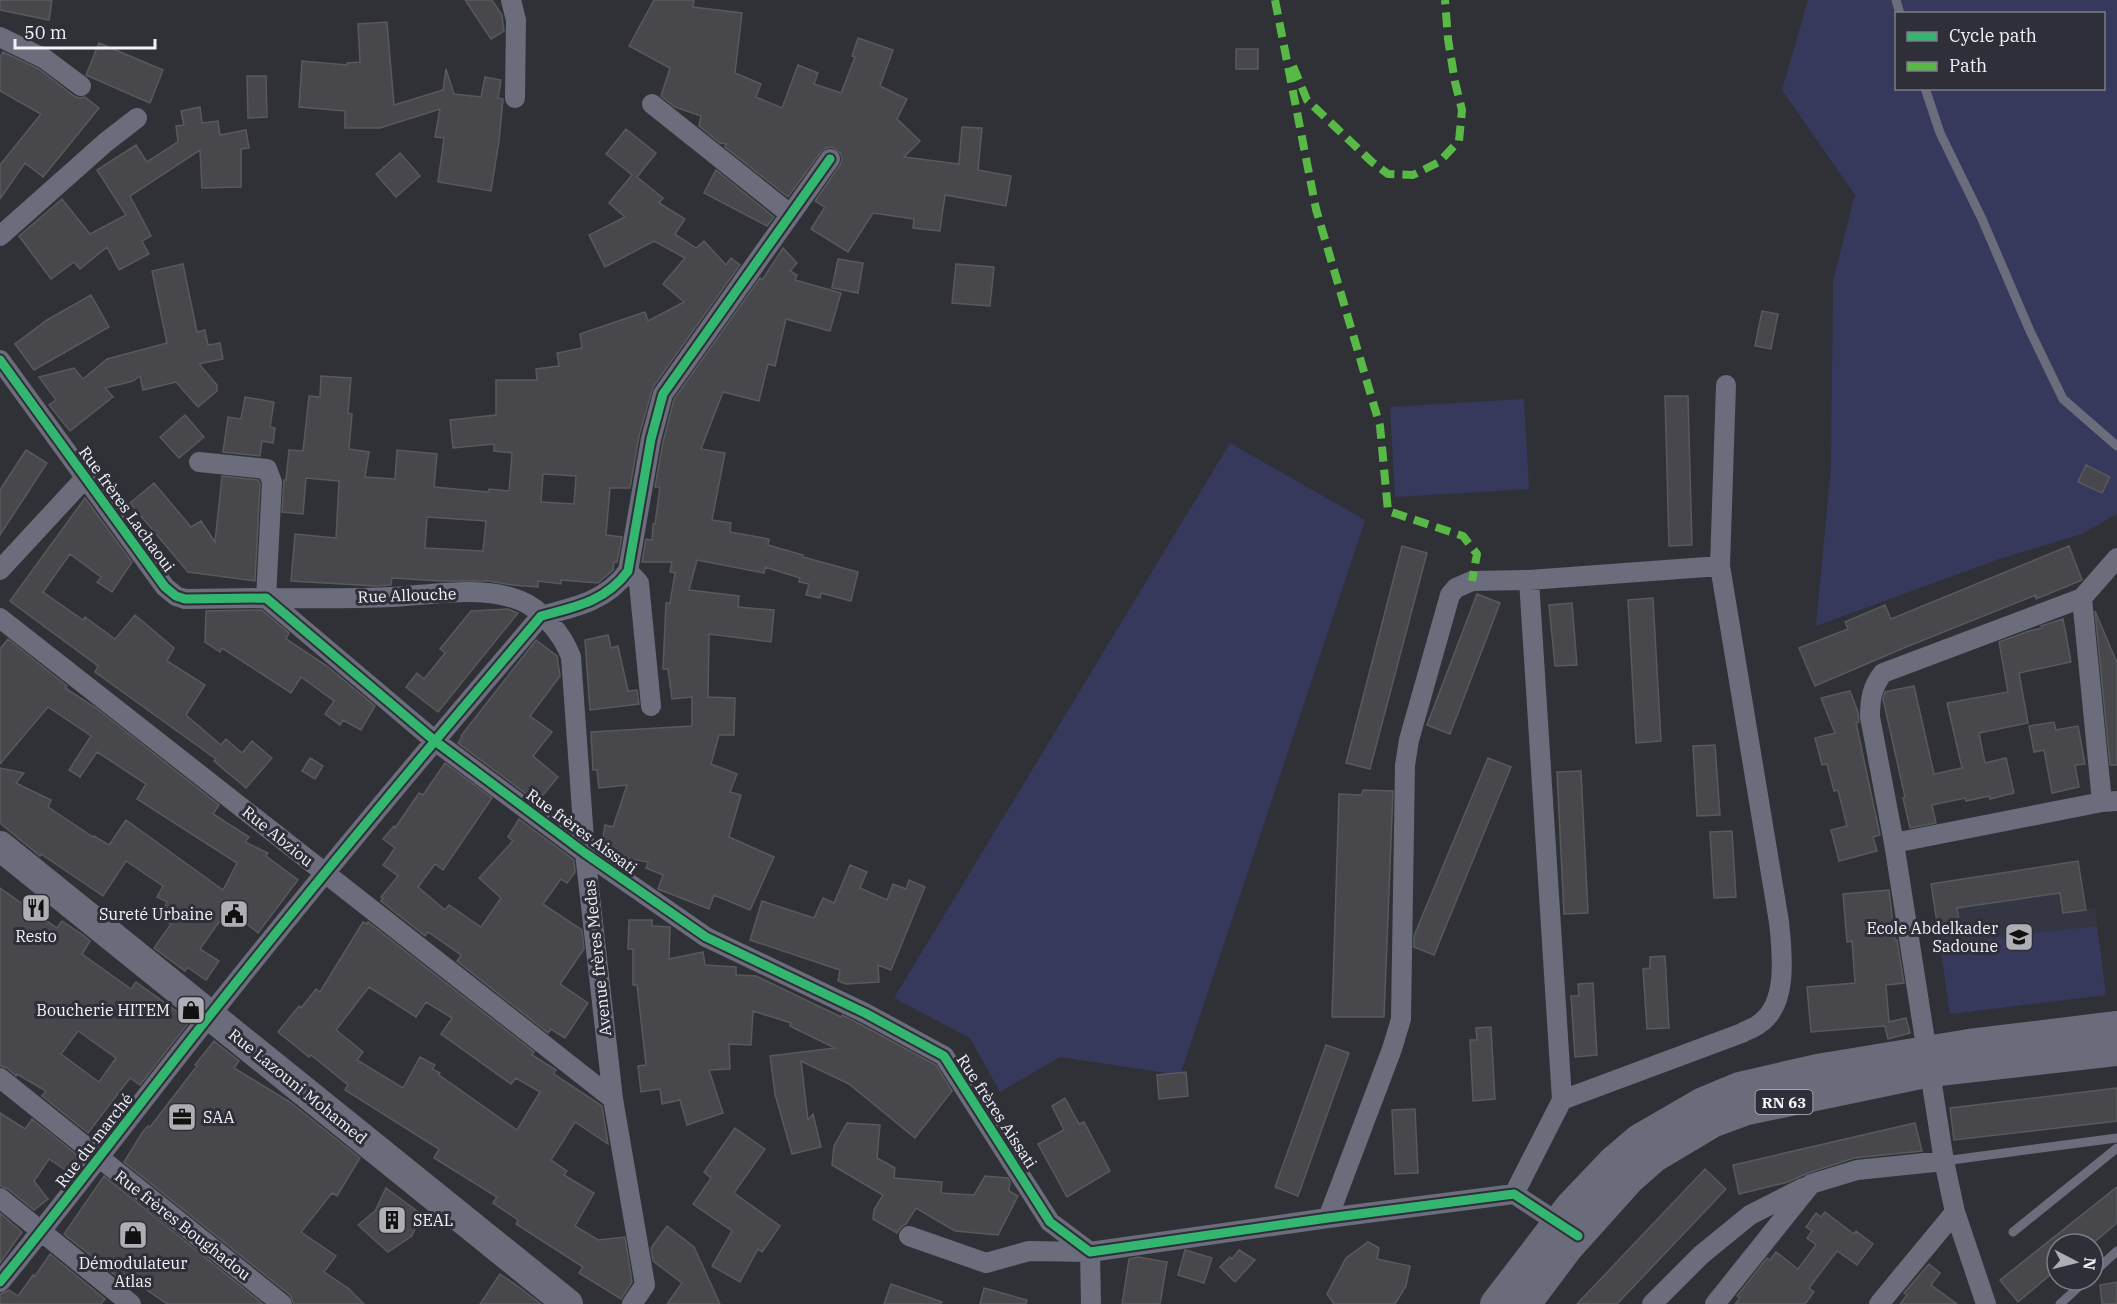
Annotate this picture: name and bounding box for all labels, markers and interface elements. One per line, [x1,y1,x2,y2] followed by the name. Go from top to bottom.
[15,12,154,50] scale bar
[1895,12,2105,90] legend
[24,21,67,44] text: 50 m
[1949,24,2037,47] text: Cycle path
[1949,54,1987,77] text: Path
[75,442,179,576] street label: Rue frères Lachaoui
[357,583,457,607] street label: Rue Allouche
[523,784,641,878] street label: Rue frères Aissati
[239,801,318,871] street label: Rue Abziou
[579,879,615,1037] street label: Avenue frères Medas
[20,892,52,924] restaurant icon: Resto
[218,898,250,930] public building icon: Sureté Urbaine
[99,904,213,924] place label: Sureté Urbaine
[1866,918,1998,956] place label: Ecole Abdelkader Sadoune
[2003,921,2035,953] school or university icon: Ecole Abdelkader Sadoune
[15,926,57,946] place label: Resto
[175,994,207,1026] shop icon: Boucherie HITEM
[36,1000,170,1020] place label: Boucherie HITEM
[225,1024,371,1148] street label: Rue Lazouni Mohamed
[953,1050,1041,1172] street label: Rue frères Aissati
[51,1089,137,1191] street label: Rue du marché
[1756,1090,1812,1114] road number: RN 63
[166,1101,198,1133] office icon: SAA
[203,1107,234,1127] place label: SAA
[111,1166,255,1284] street label: Rue frères Boughadou
[376,1204,408,1236] building icon: SEAL
[413,1210,453,1230] place label: SEAL
[117,1219,149,1251] shop icon: Démodulateur Atlas
[2045,1232,2105,1292] north arrow
[79,1253,187,1291] place label: Démodulateur Atlas
[2079,1256,2101,1271] text: N

